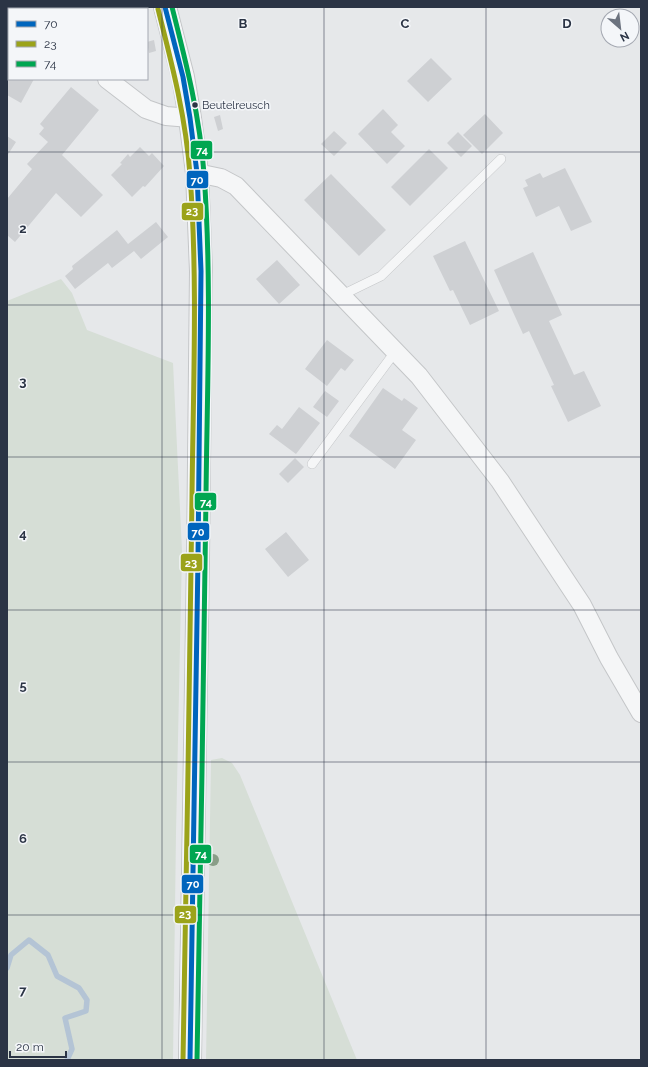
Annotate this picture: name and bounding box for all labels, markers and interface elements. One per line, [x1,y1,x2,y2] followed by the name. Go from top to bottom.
[8,8,148,80] legend
[600,8,640,48] north arrow
[239,16,248,31] text: B
[401,16,410,31] text: C
[562,16,572,31] text: D
[44,17,58,31] text: 70
[618,29,631,44] text: N
[44,37,57,51] text: 23
[44,57,57,71] text: 74
[202,99,270,112] place label: Beutelreusch
[190,100,200,110] marker: Beutelreusch
[190,140,213,160] line badge: 74
[196,144,208,157] text: 74
[186,170,209,189] line badge: 70
[191,174,204,187] text: 70
[181,202,204,221] line badge: 23
[186,205,198,218] text: 23
[19,221,27,236] text: 2
[19,374,27,389] text: 3
[194,492,217,511] line badge: 74
[200,496,212,509] text: 74
[187,522,210,541] line badge: 70
[19,526,27,541] text: 4
[192,526,205,539] text: 70
[180,553,203,572] line badge: 23
[185,557,197,570] text: 23
[19,678,27,693] text: 5
[19,831,27,846] text: 6
[189,844,212,864] line badge: 74
[195,848,207,861] text: 74
[181,874,204,894] line badge: 70
[187,878,200,891] text: 70
[174,905,197,924] line badge: 23
[179,908,191,921] text: 23
[19,983,27,998] text: 7
[10,1033,66,1059] scale bar
[16,1040,44,1054] text: 20 m

